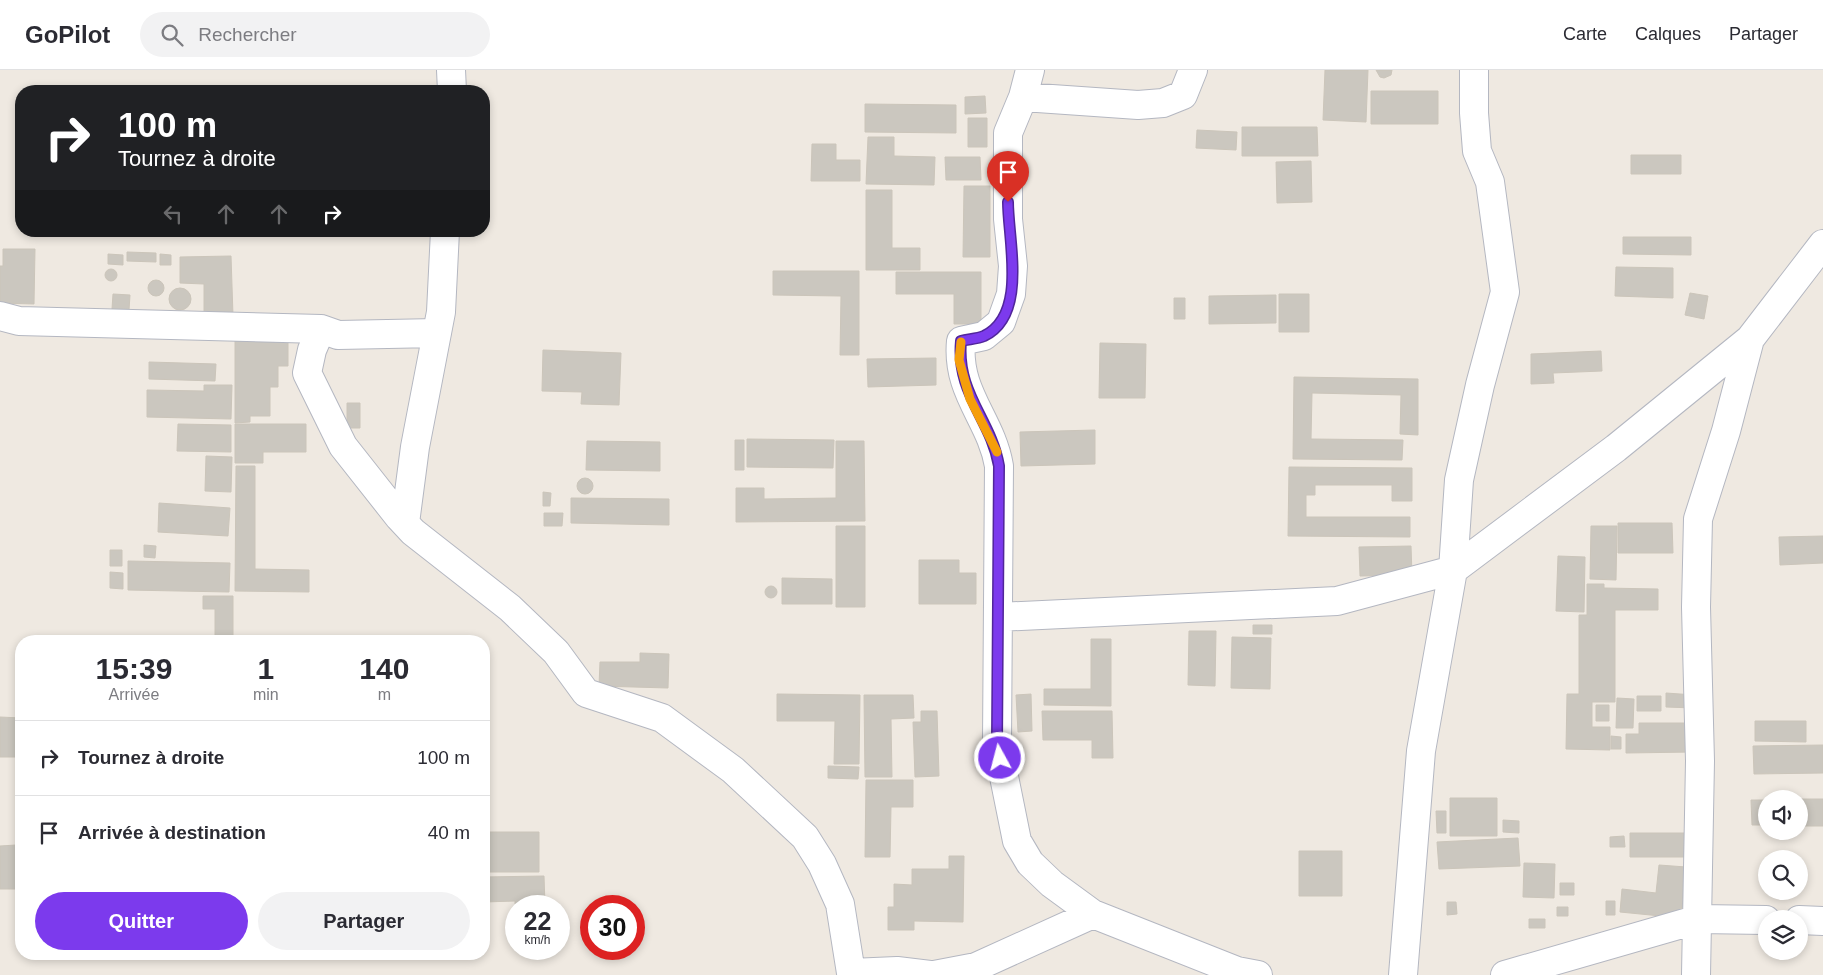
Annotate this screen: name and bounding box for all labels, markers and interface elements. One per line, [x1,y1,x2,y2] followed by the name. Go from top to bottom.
[140,12,490,57] search box
[25,21,110,48] text: GoPilot
[158,21,186,49] icon: search
[198,24,297,45] text: Rechercher
[1563,24,1607,44] text: Carte
[1635,24,1701,44] text: Calques
[1729,24,1798,44] text: Partager
[35,105,100,170] icon: right
[118,105,217,144] text: 100 m
[118,146,276,171] text: Tournez à droite
[987,151,1029,202] pin
[994,158,1022,186] icon: arrive
[159,200,187,228] icon: left
[212,200,240,228] icon: ahead
[265,200,293,228] icon: ahead
[318,200,346,228] icon: right
[96,652,172,685] text: 15:39
[257,652,274,685] text: 1
[359,652,409,685] text: 140
[109,686,159,703] text: Arrivée
[253,686,279,703] text: min
[378,686,391,703] text: m
[973,731,1025,783] position arrow
[35,744,63,772] icon: right
[78,747,224,768] text: Tournez à droite
[417,747,470,768] text: 100 m
[1758,790,1808,960] map controls
[1758,790,1808,840] button: sound
[35,819,63,847] icon: arrive
[78,822,266,843] text: Arrivée à destination
[428,822,470,843] text: 40 m
[1758,850,1808,900] button: search
[35,892,248,950] button: Quitter
[258,892,470,950] button: Partager
[580,895,645,960] speed limit sign: 30
[524,907,551,935] text: 22
[1758,910,1808,960] button: layers
[524,933,551,947] text: km/h

